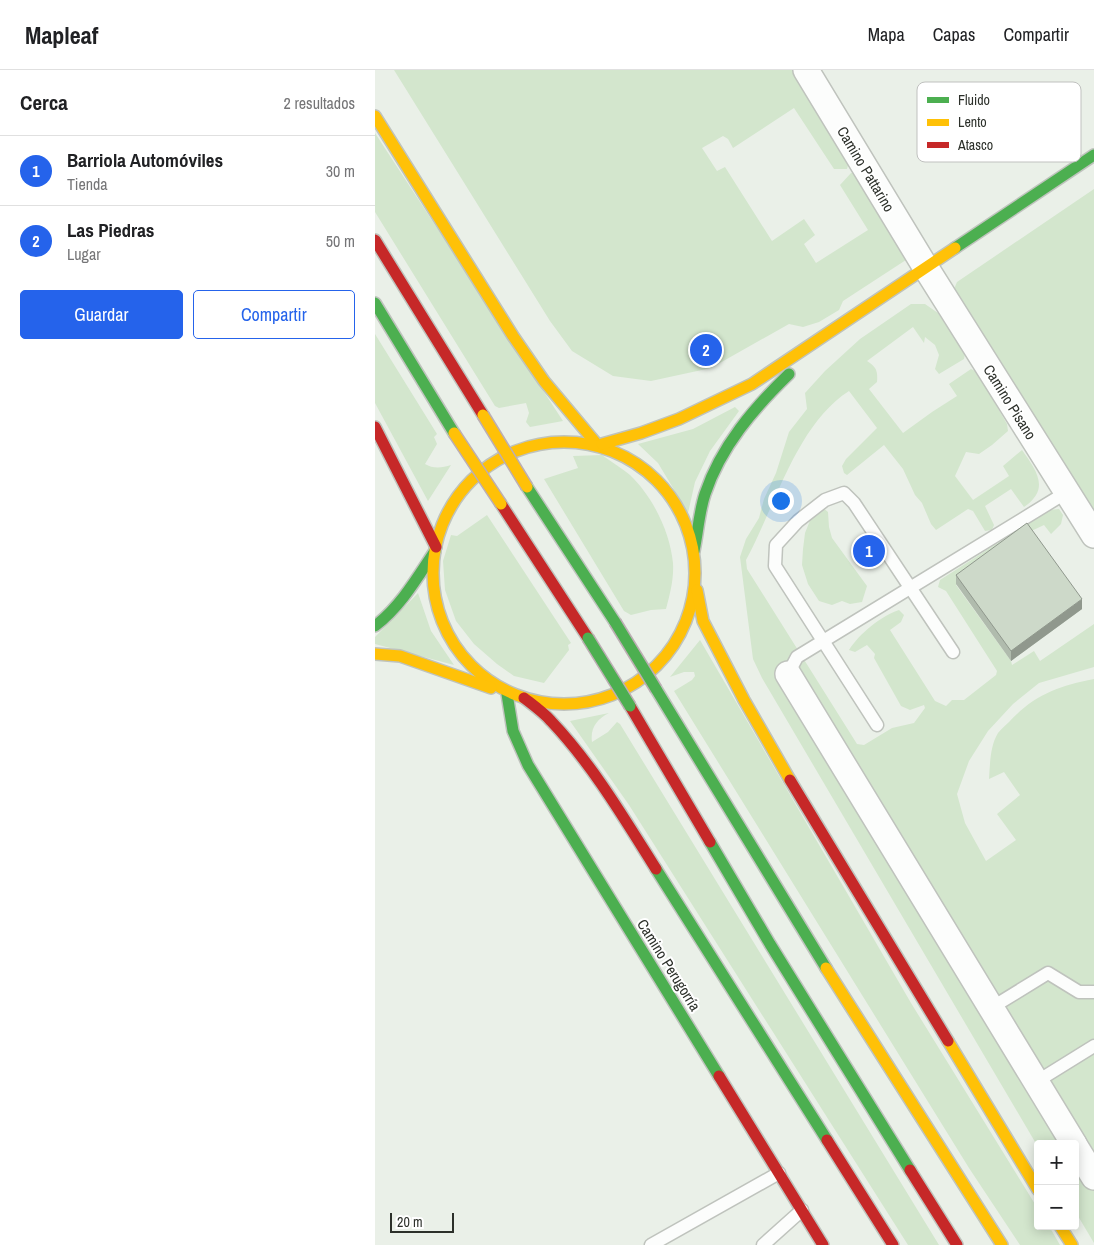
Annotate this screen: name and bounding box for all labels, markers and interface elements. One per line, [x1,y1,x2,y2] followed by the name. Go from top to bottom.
[25,19,98,51] text: Mapleaf
[868,22,905,47] text: Mapa
[933,22,975,47] text: Capas
[1003,22,1069,47] text: Compartir
[917,82,1081,162] legend
[20,88,68,117] text: Cerca
[958,91,990,109] text: Fluido
[284,92,355,114] text: 2 resultados
[958,113,987,131] text: Lento
[832,122,900,216] street label: Camino Pattarino
[957,136,993,154] text: Atasco
[67,147,223,173] text: Barriola Automóviles
[32,160,40,182] text: 1
[326,160,355,182] text: 30 m
[67,173,108,195] text: Tienda
[67,217,154,243] text: Las Piedras
[32,230,40,252] text: 2
[326,230,355,252] text: 50 m
[67,243,101,265] text: Lugar
[20,290,183,339] button: Guardar
[193,290,355,339] button: Compartir
[690,331,722,369] pin: 2
[979,360,1041,444] street label: Camino Pisano
[768,488,794,514] your location
[853,532,885,570] pin: 1
[632,915,706,1015] street label: Camino Perugorría
[1034,1140,1079,1230] map controls
[1034,1140,1079,1185] button: +
[1034,1185,1079,1230] button: −
[390,1210,454,1233] scale bar
[397,1213,423,1231] text: 20 m

